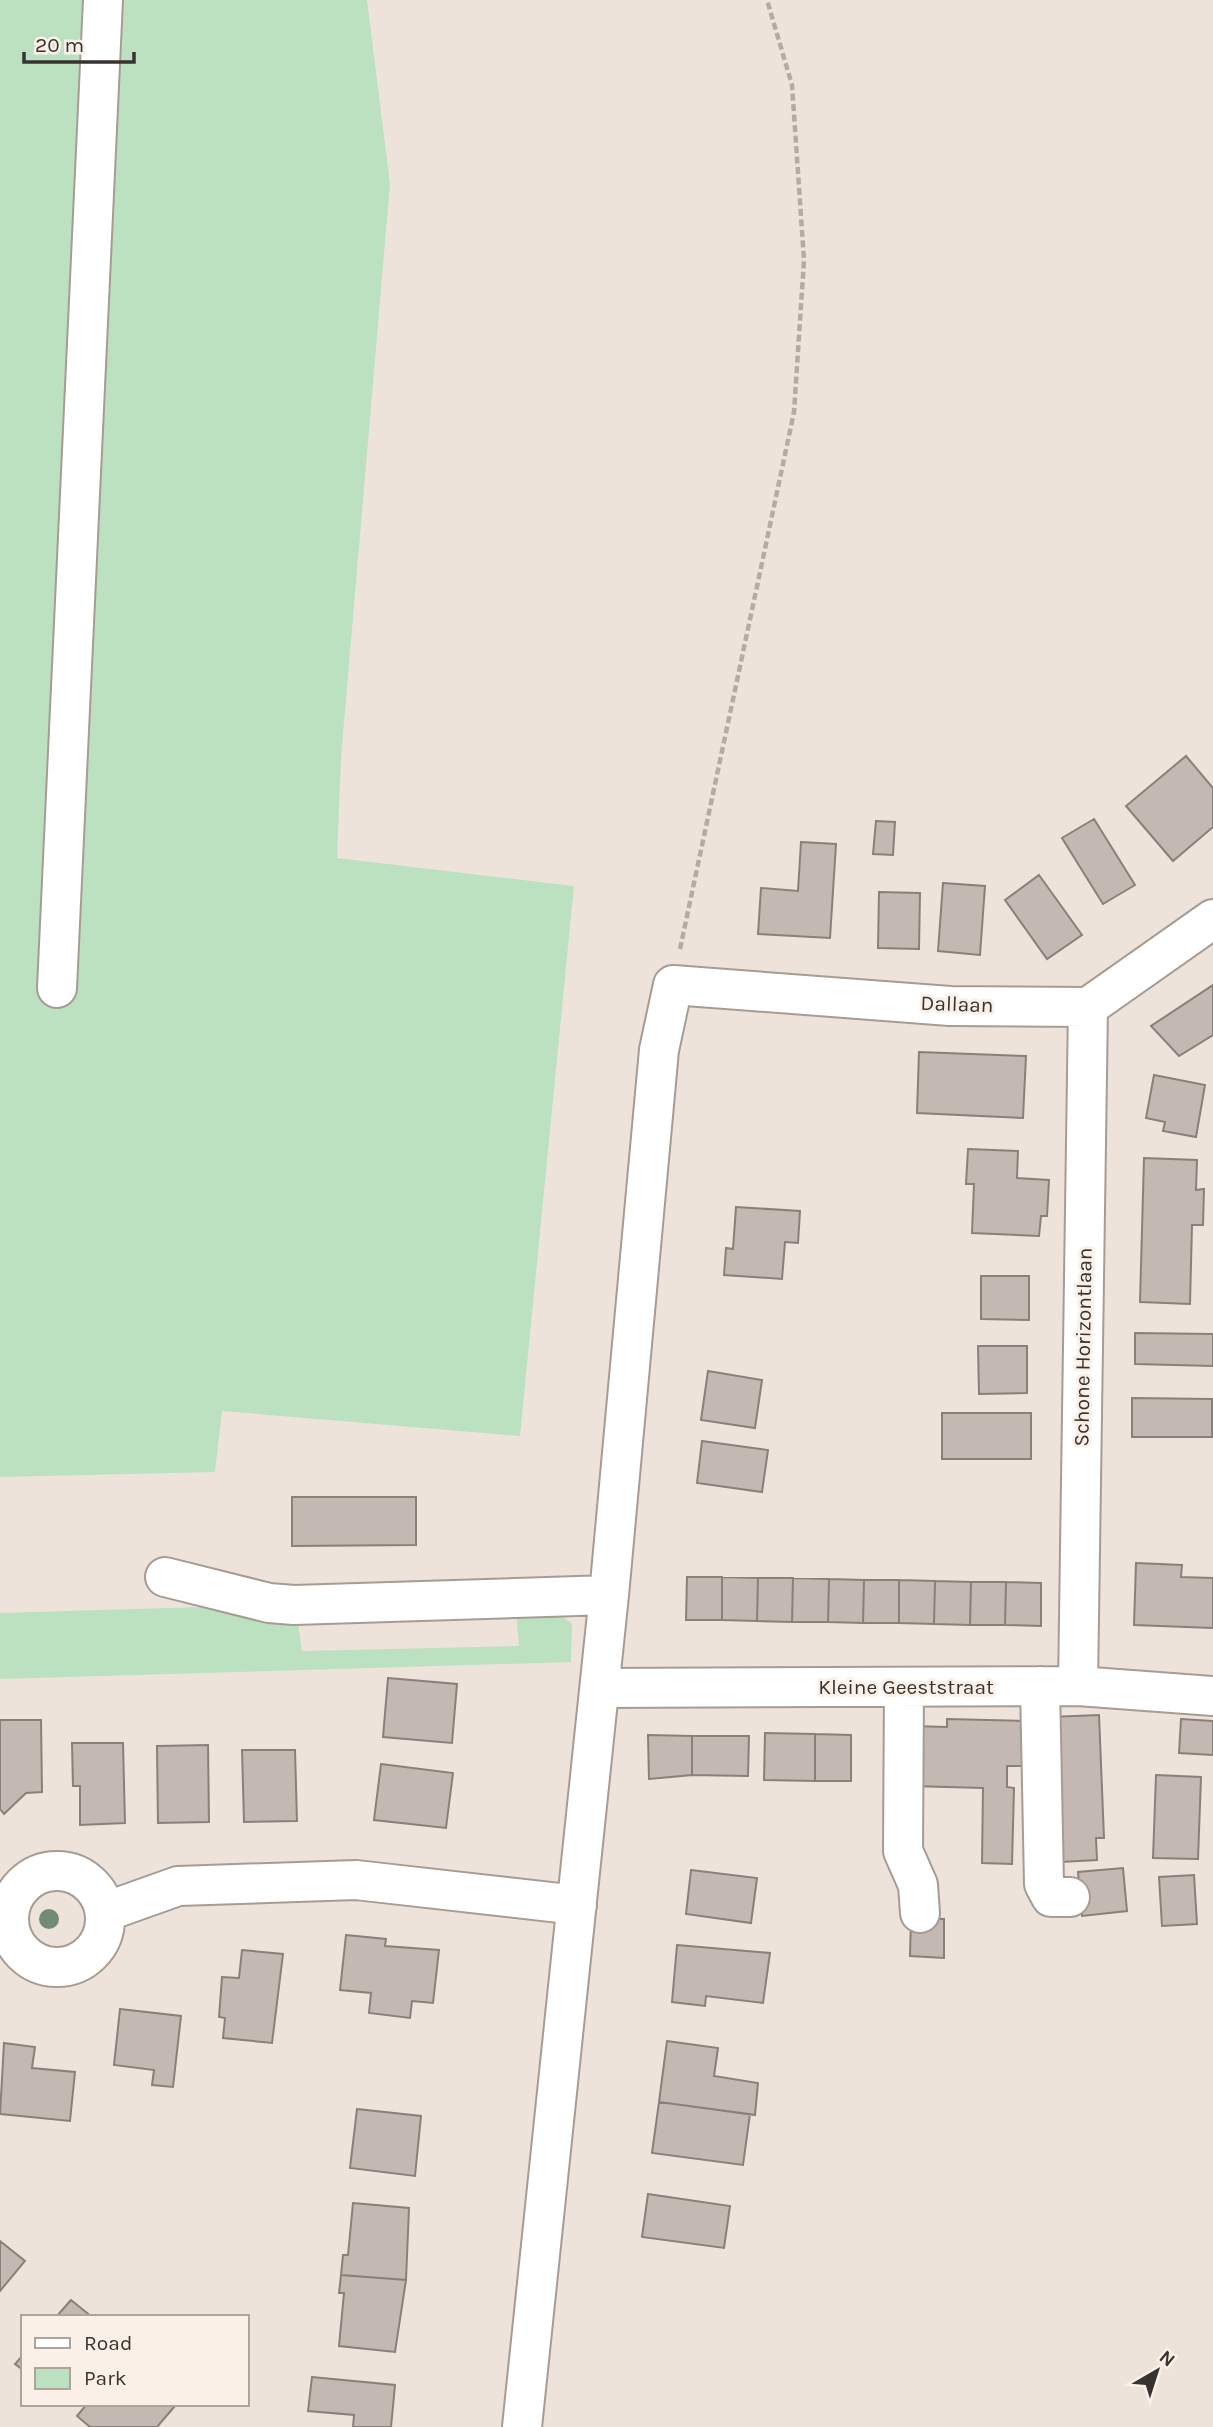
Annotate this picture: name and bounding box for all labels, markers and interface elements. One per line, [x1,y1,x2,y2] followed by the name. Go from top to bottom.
[24,21,135,65] scale bar
[35,33,84,57] text: 20 m
[920,991,994,1017] street label: Dallaan
[1069,1247,1097,1447] street label: Schone Horizontlaan
[818,1675,994,1699] street label: Kleine Geeststraat
[21,2315,248,2406] legend
[84,2331,132,2355] text: Road
[1122,2336,1192,2406] north arrow
[1155,2346,1179,2371] text: N
[84,2366,127,2390] text: Park

